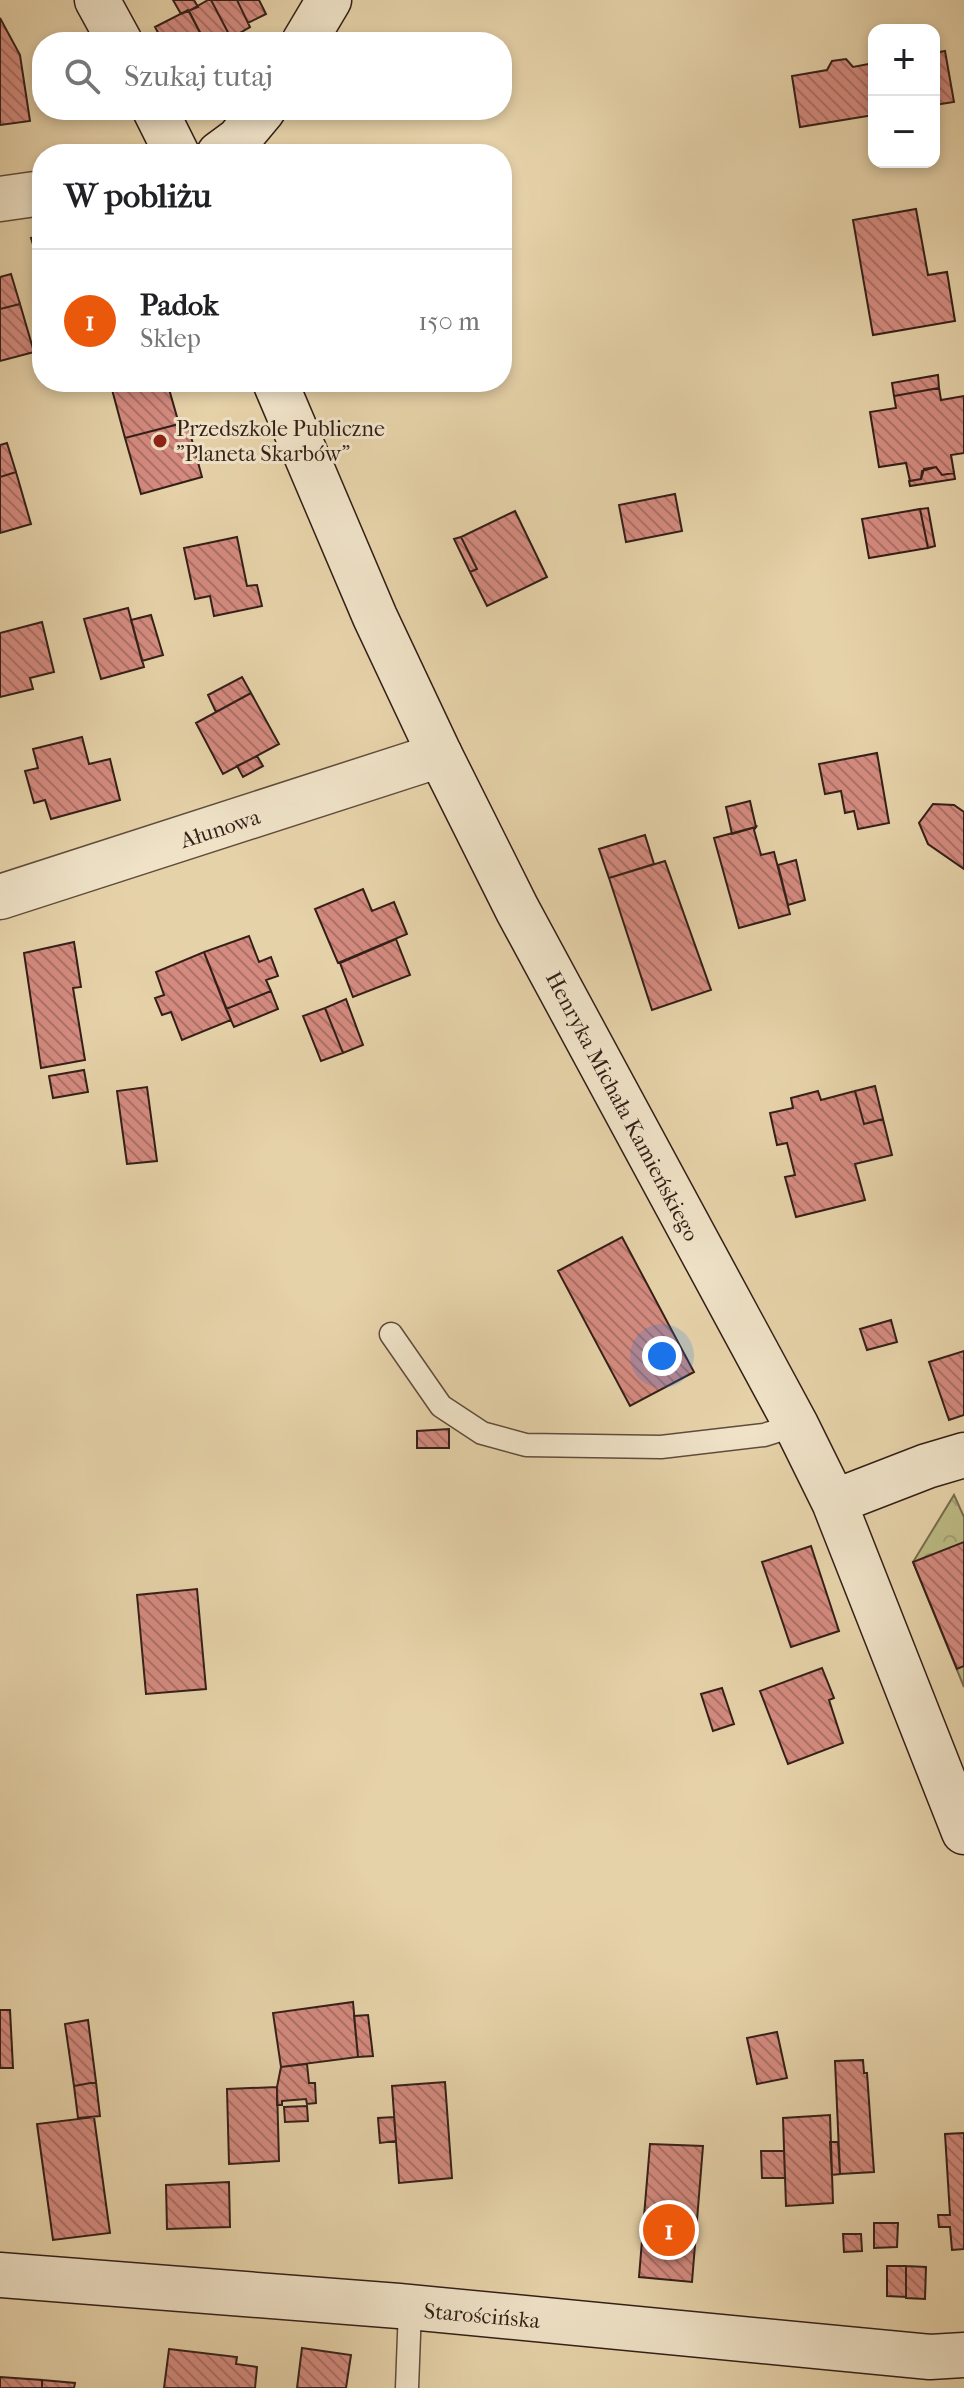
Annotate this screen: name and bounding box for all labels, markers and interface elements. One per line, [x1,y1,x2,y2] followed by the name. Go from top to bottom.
[868,24,940,168] map controls
[868,24,940,96] button: +
[32,32,512,120] search box
[60,54,104,98] icon: search
[124,59,273,94] text: Szukaj tutaj
[868,96,940,168] button: −
[64,176,211,216] text: W pobliżu
[140,288,219,323] text: Padok
[85,306,95,337] text: 1
[418,306,480,337] text: 150 m
[140,323,201,354] text: Sklep
[176,416,385,467] place label: Przedszkole Publiczne "Planeta Skarbów"
[151,432,169,450] marker: Przedszkole Publiczne "Planeta Skarbów"
[176,804,264,854] street label: Ałunowa
[540,967,704,1246] street label: Henryka Michała Kamieńskiego
[642,1336,682,1376] your location
[643,2200,695,2260] pin: 1
[423,2298,542,2334] street label: Starościńska

